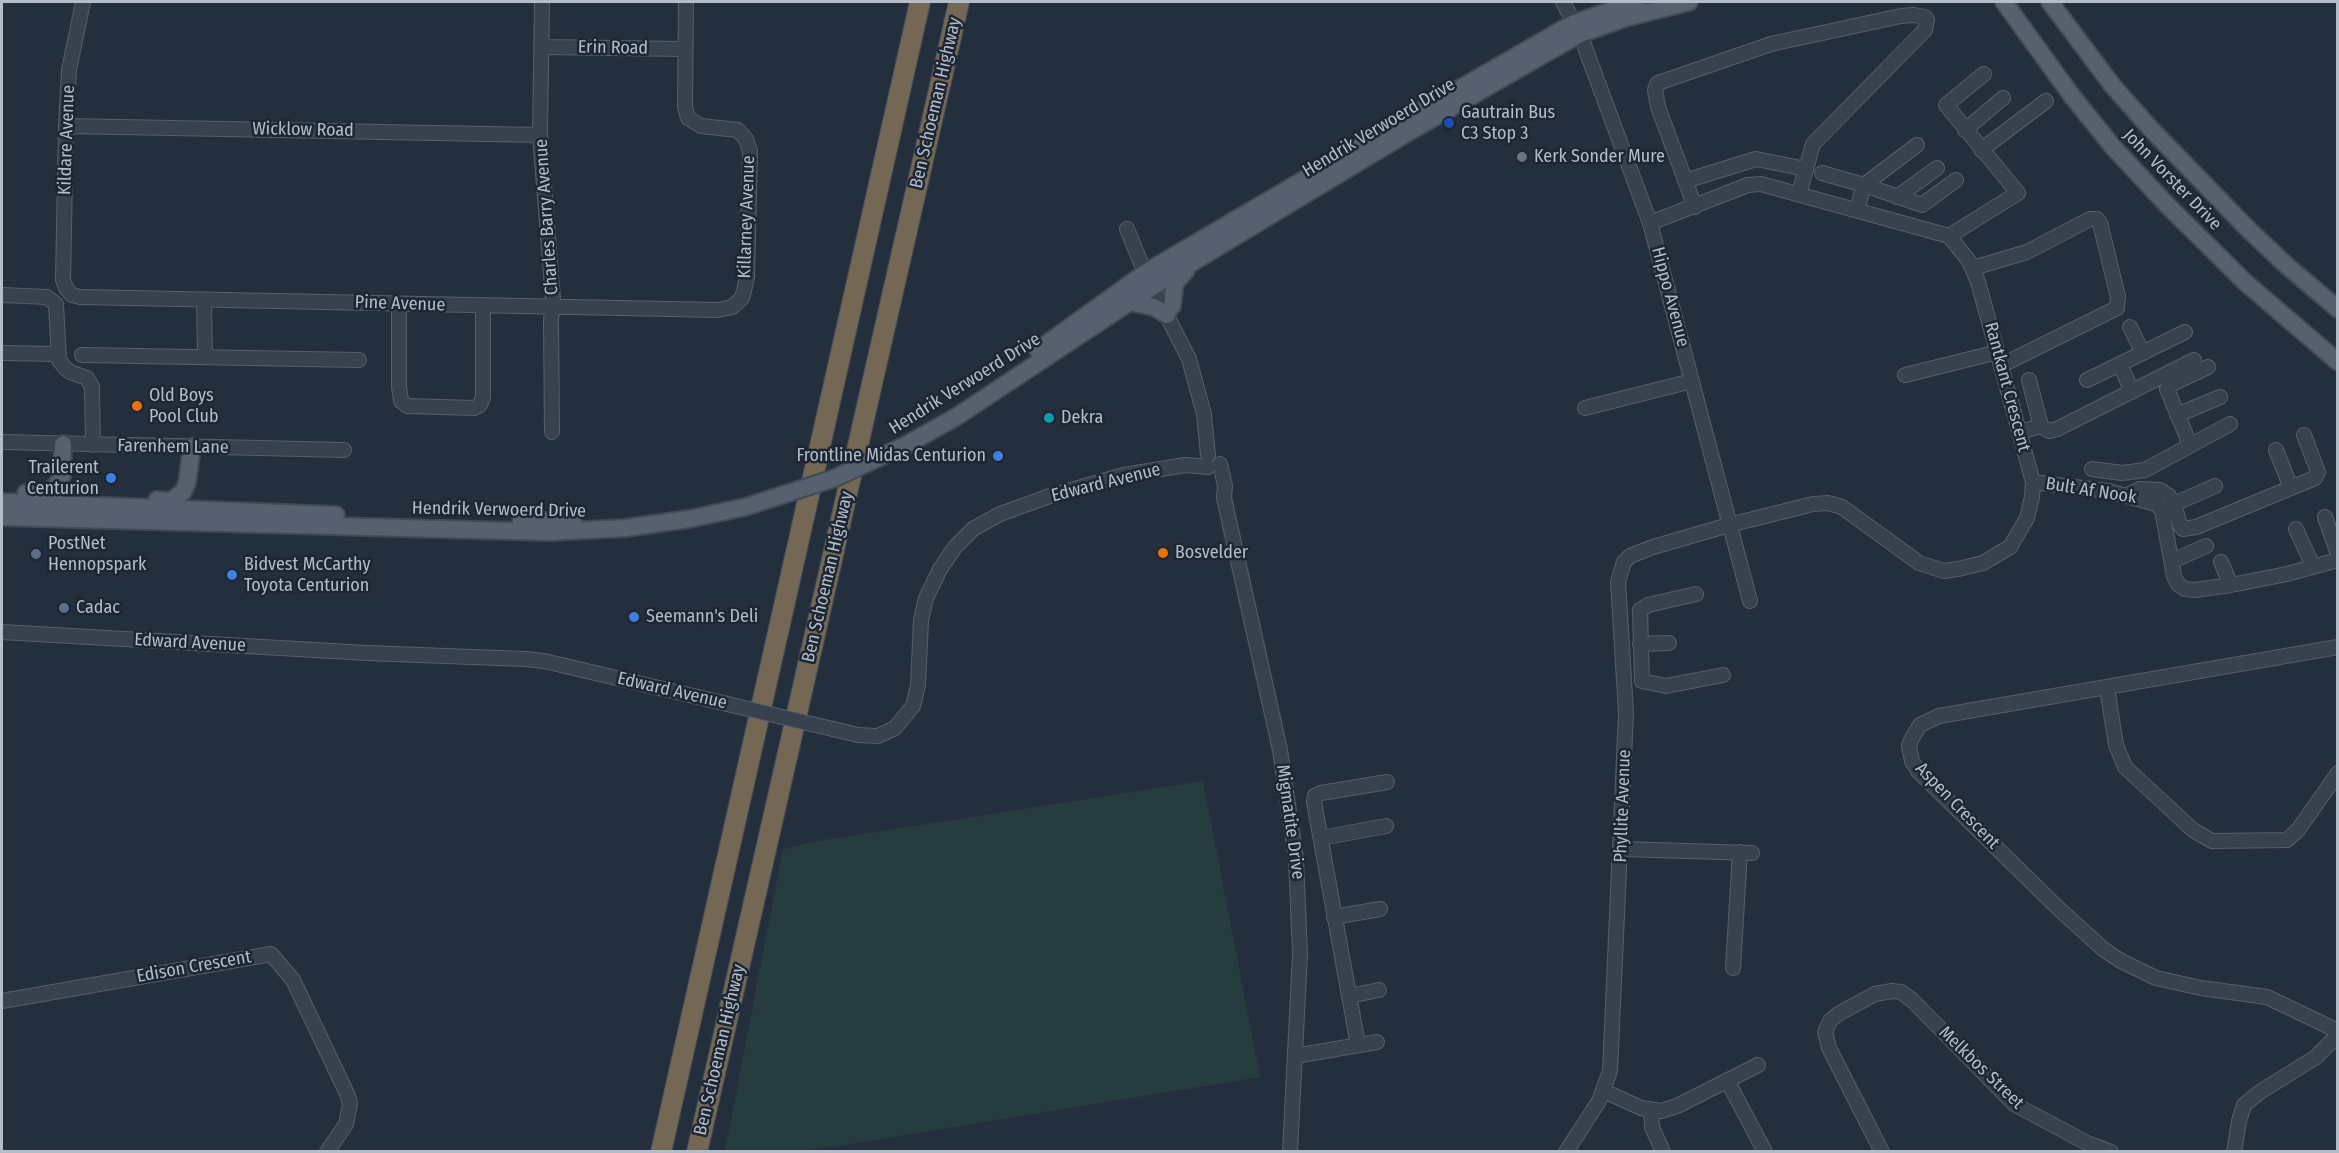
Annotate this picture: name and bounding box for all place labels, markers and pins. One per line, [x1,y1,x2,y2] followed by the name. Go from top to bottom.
[1461,102,1555,144] place label: Gautrain Bus C3 Stop 3
[1442,116,1456,130] marker: Gautrain Bus C3 Stop 3
[1534,146,1665,168] place label: Kerk Sonder Mure
[1515,150,1529,164] marker: Kerk Sonder Mure
[149,385,218,428] place label: Old Boys Pool Club
[130,399,144,413] marker: Old Boys Pool Club
[1061,407,1103,429] place label: Dekra
[1042,411,1056,425] marker: Dekra
[797,445,986,467] place label: Frontline Midas Centurion
[991,449,1005,463] marker: Frontline Midas Centurion
[27,457,99,500] place label: Trailerent Centurion
[104,471,118,485] marker: Trailerent Centurion
[48,533,146,576] place label: PostNet Hennopspark
[1175,542,1248,564] place label: Bosvelder
[1156,546,1170,560] marker: Bosvelder
[29,547,43,561] marker: PostNet Hennopspark
[244,554,371,596] place label: Bidvest McCarthy Toyota Centurion
[225,568,239,582] marker: Bidvest McCarthy Toyota Centurion
[76,597,120,619] place label: Cadac
[57,601,71,615] marker: Cadac
[646,606,758,628] place label: Seemann's Deli
[627,610,641,624] marker: Seemann's Deli

